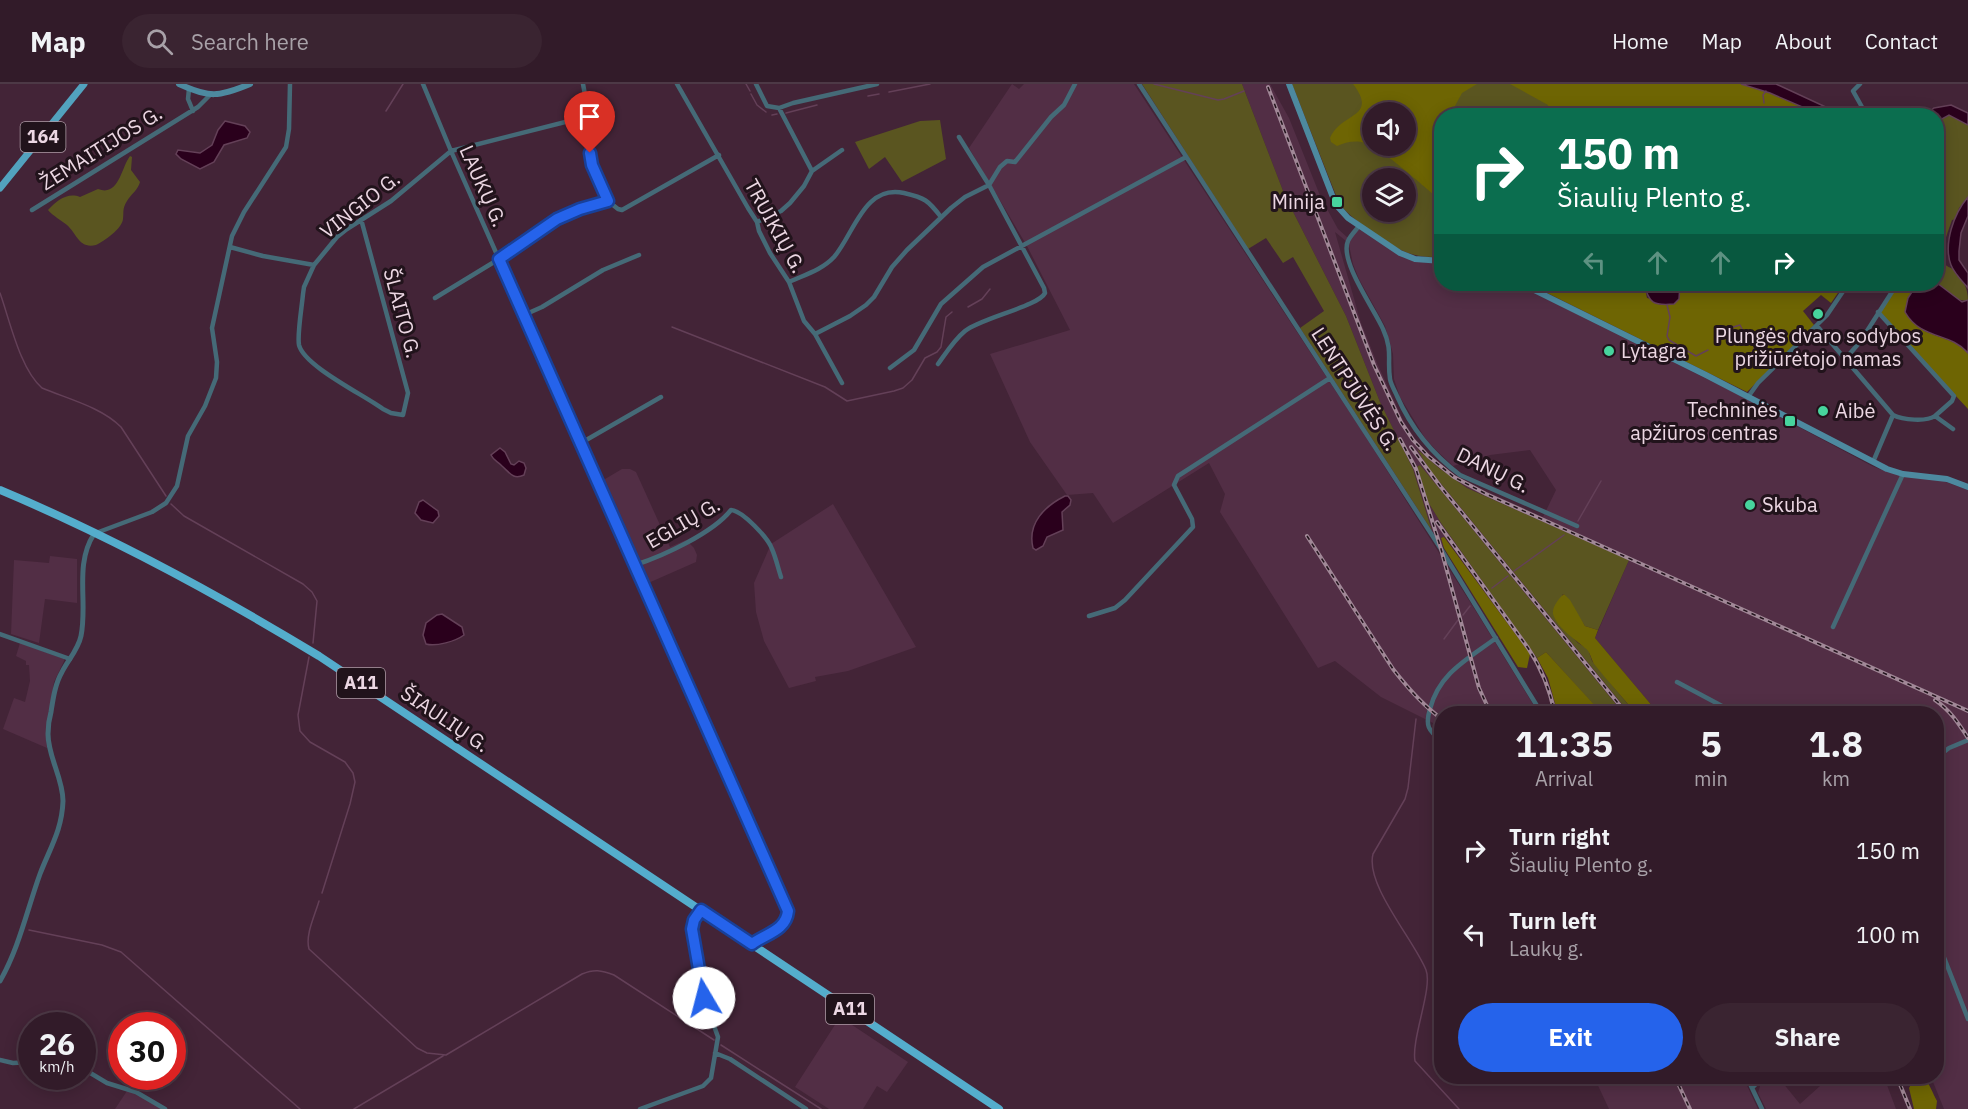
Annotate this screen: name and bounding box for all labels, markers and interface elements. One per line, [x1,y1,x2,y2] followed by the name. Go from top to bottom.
[122,14,542,68] search box
[30,23,86,60] text: Map
[143,25,176,58] icon: search
[191,27,309,56] text: Search here
[1612,27,1669,55] text: Home
[1702,27,1742,55] text: Map
[1775,27,1832,55] text: About
[1865,27,1938,55] text: Contact
[564,91,615,153] pin
[34,99,167,196] street label: ŽEMAITIJOS G.
[573,100,606,133] icon: arrive
[1362,102,1416,222] map controls
[1362,102,1416,156] button: sound
[20,122,66,152] road number: 164
[1557,126,1680,181] text: 150 m
[1458,132,1536,210] icon: right
[453,141,513,231] street label: LAUKŲ G.
[314,165,405,244] street label: VINGIO G.
[1362,168,1416,222] button: layers
[738,174,812,278] street label: TRUIKIŲ G.
[1557,179,1752,214] text: Šiaulių Plento g.
[1272,188,1325,215] place label: Minija
[1330,195,1344,209] marker: Minija
[1578,246,1611,279] icon: left
[1641,246,1674,279] icon: ahead
[1704,246,1737,279] icon: ahead
[1767,246,1800,279] icon: right
[378,265,427,361] street label: ŠLAITO G.
[1811,307,1825,321] marker: Plungės dvaro sodybos prižiūrėtojo namas
[1305,322,1405,456] street label: LENTPJŪVĖS G.
[1715,322,1921,372] place label: Plungės dvaro sodybos prižiūrėtojo namas
[1621,337,1687,364] place label: Lytagra
[1602,344,1616,358] marker: Lytagra
[1630,396,1778,446] place label: Techninės apžiūros centras
[1835,397,1875,424] place label: Aibė
[1816,404,1830,418] marker: Aibė
[1783,414,1797,428] marker: Techninės apžiūros centras
[1452,440,1534,499] street label: DANŲ G.
[641,491,725,555] street label: EGLIŲ G.
[1762,491,1818,518] place label: Skuba
[1743,498,1757,512] marker: Skuba
[337,668,385,698] road number: A11
[396,679,495,758] street label: ŠIAULIŲ G.
[1515,720,1613,767] text: 11:35
[1700,720,1722,767] text: 5
[1809,720,1863,767] text: 1.8
[1535,765,1593,792] text: Arrival
[1694,765,1728,792] text: min
[1822,765,1850,792] text: km
[1509,822,1610,851] text: Turn right
[1458,834,1491,867] icon: right
[1856,836,1920,865] text: 150 m
[1509,851,1653,878] text: Šiaulių Plento g.
[1509,906,1597,935] text: Turn left
[1458,918,1491,951] icon: left
[1856,920,1920,949] text: 100 m
[1509,935,1584,962] text: Laukų g.
[672,966,736,1030] position arrow
[826,994,874,1024] road number: A11
[1458,1003,1683,1072] button: Exit
[1695,1003,1920,1072] button: Share
[108,1012,186,1090] speed limit sign: 30
[39,1024,75,1063] text: 26
[39,1057,75,1076] text: km/h

